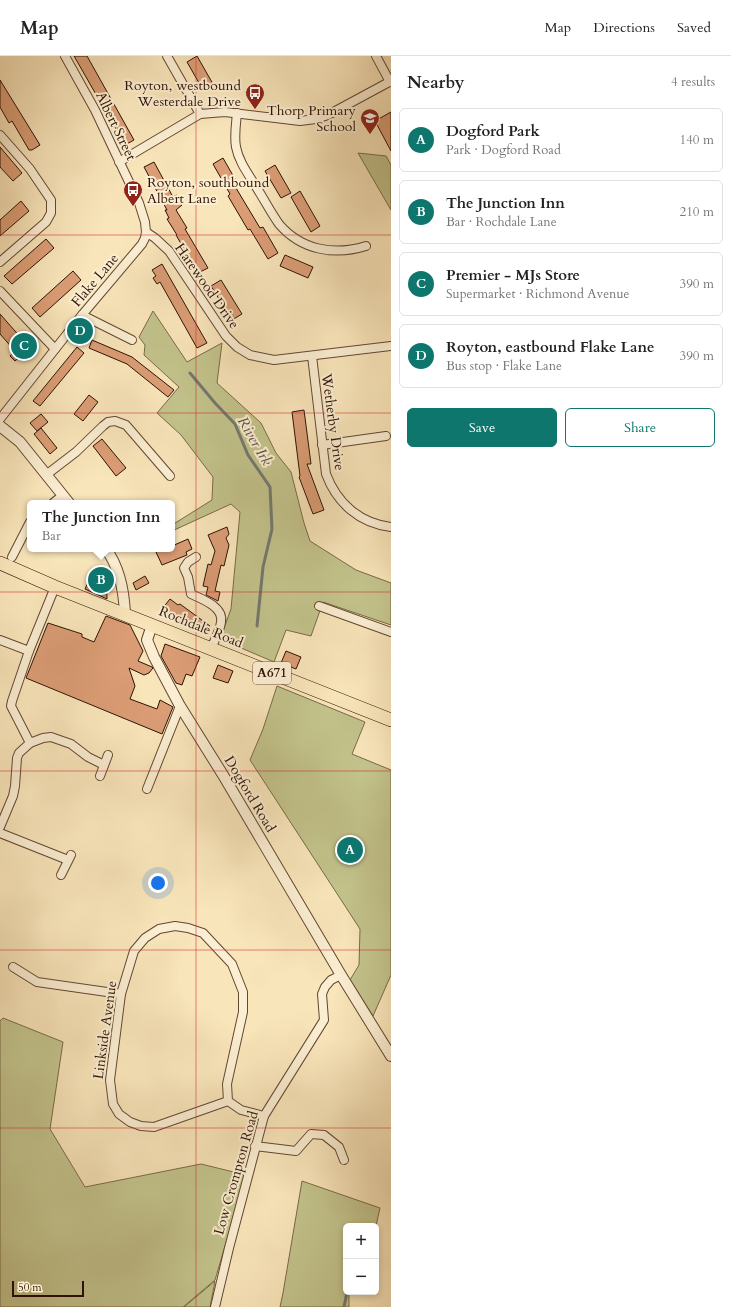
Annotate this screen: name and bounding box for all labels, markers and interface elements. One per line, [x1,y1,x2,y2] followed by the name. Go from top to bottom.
[20,15,59,41] text: Map
[545,18,571,37] text: Map
[593,18,655,37] text: Directions
[677,18,711,37] text: Saved
[407,71,464,94] text: Nearby
[671,73,715,91] text: 4 results
[124,76,242,111] place label: Royton, westbound Westerdale Drive
[244,82,266,110] bus stop icon: Royton, westbound Westerdale Drive
[91,88,141,164] street label: Albert Street
[266,101,357,136] place label: Thorp Primary School
[359,107,381,135] school or university icon: Thorp Primary School
[446,121,540,141] text: Dogford Park
[416,131,426,149] text: A
[680,131,714,149] text: 140 m
[446,141,561,159] text: Park · Dogford Road
[147,173,270,208] place label: Royton, southbound Albert Lane
[122,179,144,207] bus stop icon: Royton, southbound Albert Lane
[446,193,565,213] text: The Junction Inn
[416,203,426,221] text: B
[680,203,714,221] text: 210 m
[446,213,557,231] text: Bar · Rochdale Lane
[170,239,244,333] street label: Harewood Drive
[67,249,123,311] street label: Flake Lane
[446,265,580,285] text: Premier - MJs Store
[416,275,426,293] text: C
[680,275,714,293] text: 390 m
[446,285,630,303] text: Supermarket · Richmond Avenue
[67,316,93,346] pin: D
[11,331,37,361] pin: C
[446,337,654,357] text: Royton, eastbound Flake Lane
[415,347,427,365] text: D
[680,347,714,365] text: 390 m
[446,357,562,375] text: Bus stop · Flake Lane
[317,371,349,472] street label: Wetherby Drive
[407,408,557,447] button: Save
[565,408,715,447] button: Share
[233,413,277,470] water label: River Irk
[27,500,175,552] popup
[42,507,160,527] text: The Junction Inn
[42,527,61,545] text: Bar
[88,565,114,595] pin: B
[156,601,246,653] street label: Rochdale Road
[253,662,291,684] road number: A671
[220,752,280,836] street label: Dogford Road
[337,835,363,865] pin: A
[148,873,168,893] your location
[89,979,121,1081] street label: Linkside Avenue
[209,1108,263,1237] street label: Low Crompton Road
[343,1223,379,1295] map controls
[343,1223,379,1259] button: +
[343,1259,379,1295] button: −
[12,1279,84,1298] scale bar
[18,1280,42,1295] text: 50 m

